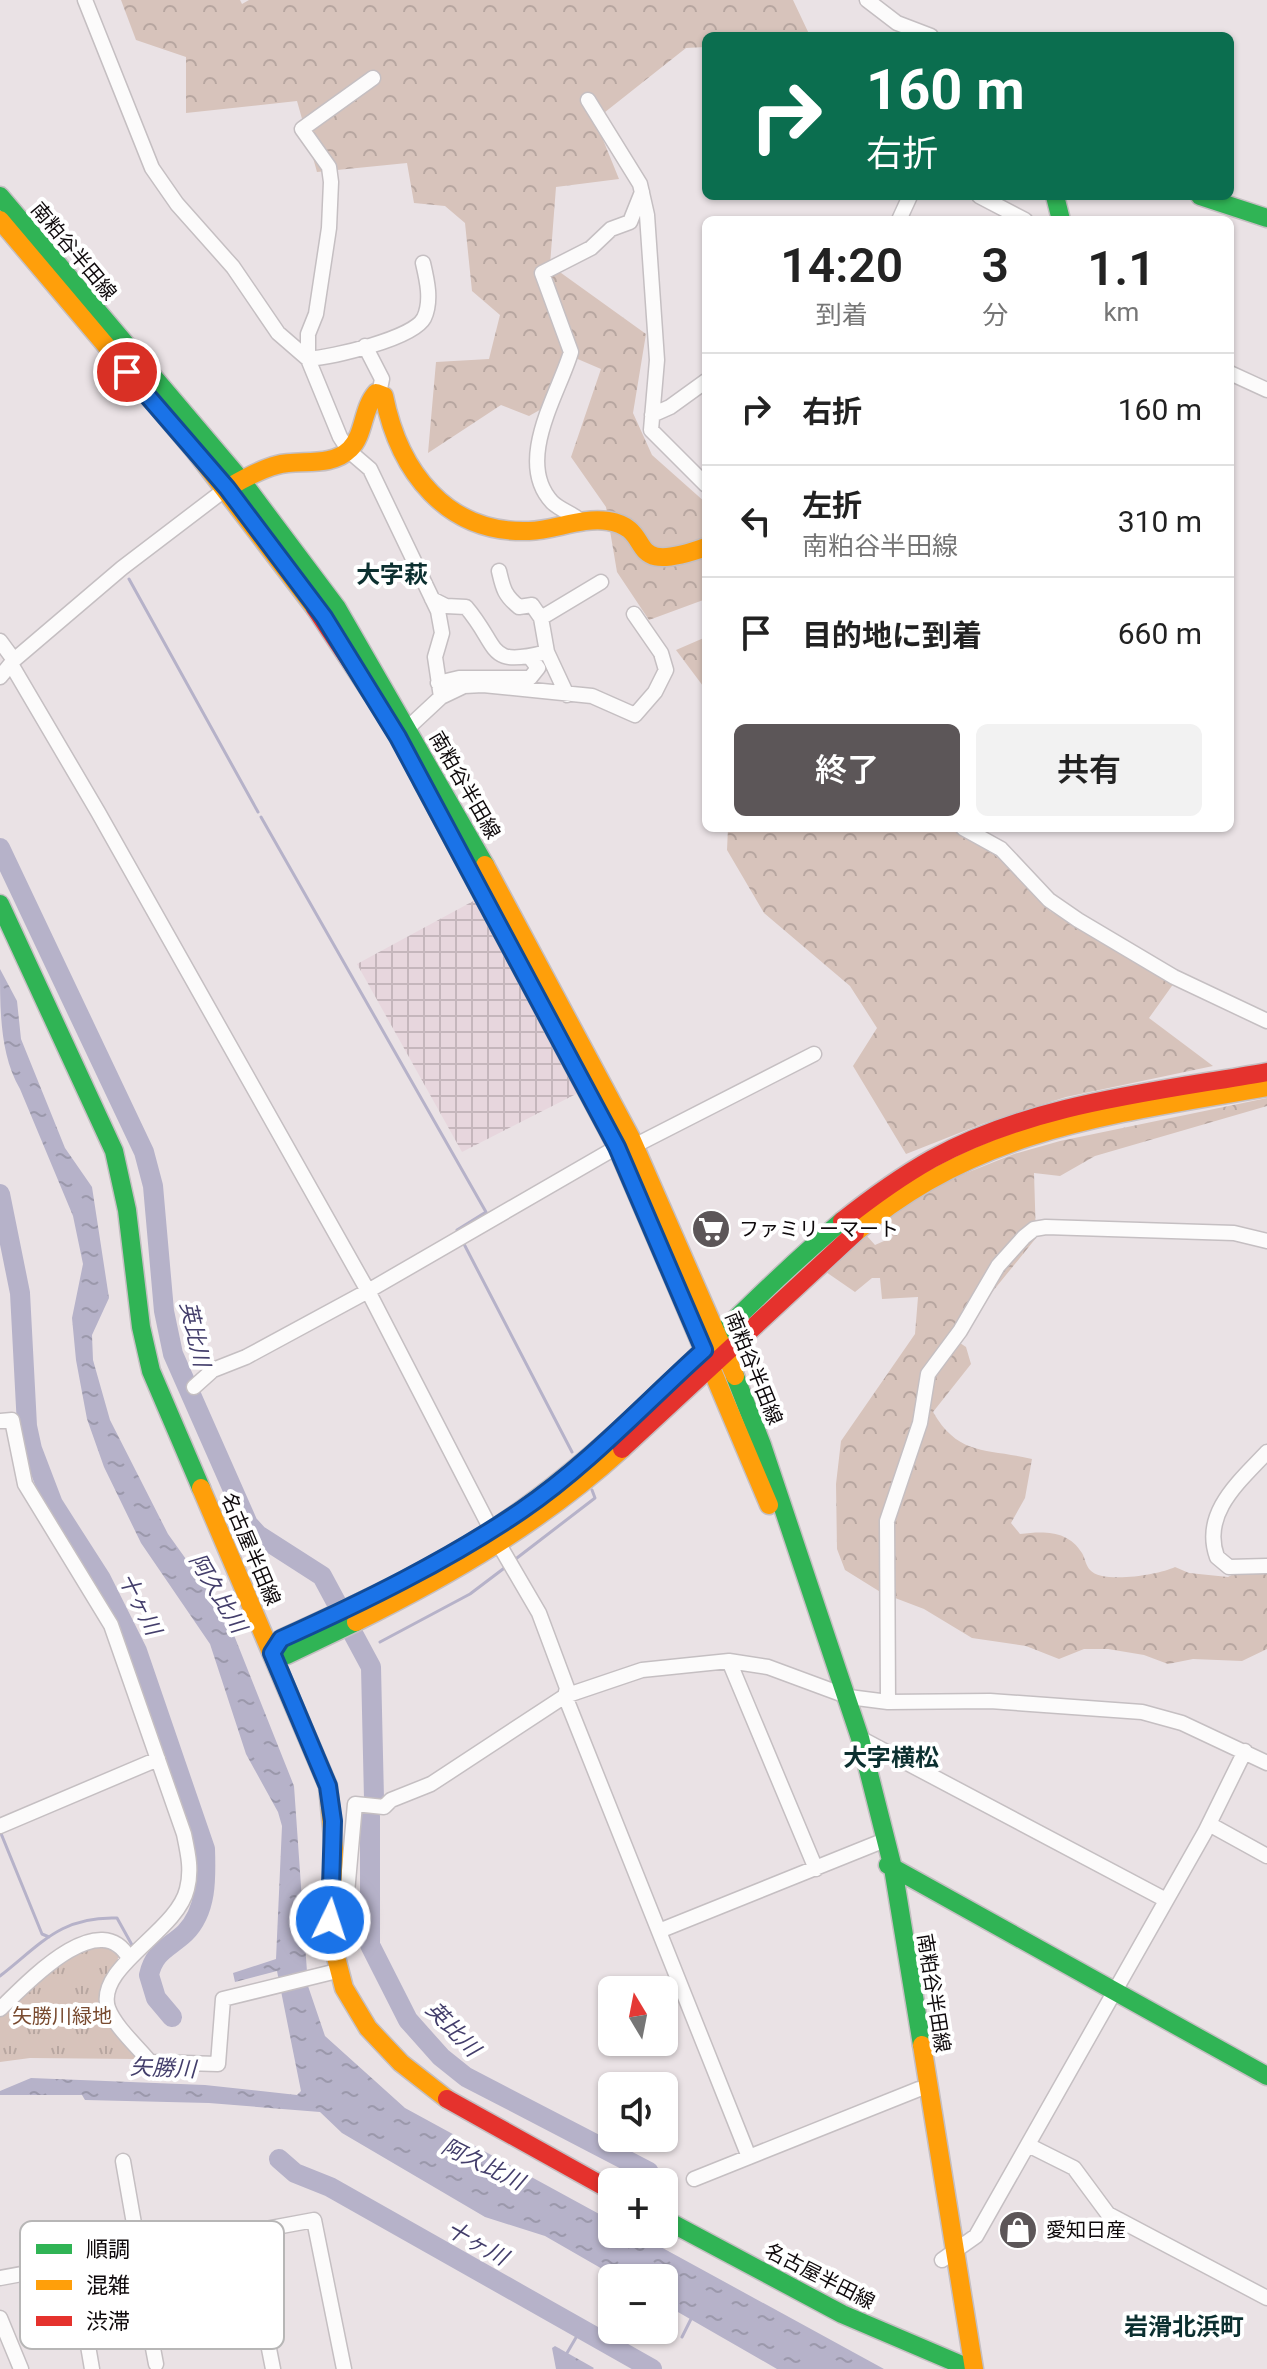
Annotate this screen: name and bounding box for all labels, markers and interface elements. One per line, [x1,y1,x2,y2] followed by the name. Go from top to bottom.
[866,57,1025,123] text: 160 m
[734,64,838,168] icon: right
[866,133,938,175] text: 右折
[26,197,122,305] street label: 南粕谷半田線
[780,237,903,294] text: 14:20
[981,237,1009,294] text: 3
[1087,240,1156,297] text: 1.1
[1103,297,1139,327] text: km
[816,300,868,330] text: 到着
[982,300,1008,330] text: 分
[93,338,161,406] pin
[105,350,149,394] icon: arrive
[734,387,778,431] icon: right
[1118,392,1202,427] text: 160 m
[802,394,862,429] text: 右折
[802,488,862,523] text: 左折
[734,499,778,543] icon: left
[1118,504,1202,539] text: 310 m
[802,531,958,561] text: 南粕谷半田線
[356,561,428,589] district label: 大字萩
[734,611,778,655] icon: arrive
[1118,616,1202,651] text: 660 m
[802,618,982,653] text: 目的地に到着
[734,724,960,816] button: 終了
[976,724,1202,816] button: 共有
[425,727,505,843] street label: 南粕谷半田線
[690,1208,732,1250] supermarket icon: ファミリーマート
[739,1217,899,1241] place label: ファミリーマート
[175,1299,215,1371] water label: 英比川
[720,1308,788,1428] street label: 南粕谷半田線
[217,1489,285,1609] street label: 名古屋半田線
[185,1549,252,1639] water label: 阿久比川
[114,1569,167,1641] water label: 十ヶ川
[843,1744,939,1772] district label: 大字横松
[288,1878,372,1962] position arrow
[913,1932,955,2054] street label: 南粕谷半田線
[598,1976,678,2056] north arrow
[598,1976,678,2344] map controls
[421,1997,486,2063] water label: 英比川
[12,2004,112,2028] park label: 矢勝川緑地
[130,2054,198,2082] water label: 矢勝川
[598,2072,678,2152] button: sound
[438,2133,530,2195] water label: 阿久比川
[598,2168,678,2248] button: +
[997,2209,1039,2251] shop icon: 愛知日産
[442,2216,514,2271] water label: 十ヶ川
[1046,2218,1126,2242] place label: 愛知日産
[20,2221,284,2349] legend
[86,2237,130,2262] text: 順調
[761,2238,879,2314] street label: 名古屋半田線
[598,2264,678,2344] button: −
[86,2273,130,2298] text: 混雑
[86,2309,130,2334] text: 渋滞
[1124,2313,1244,2341] district label: 岩滑北浜町

